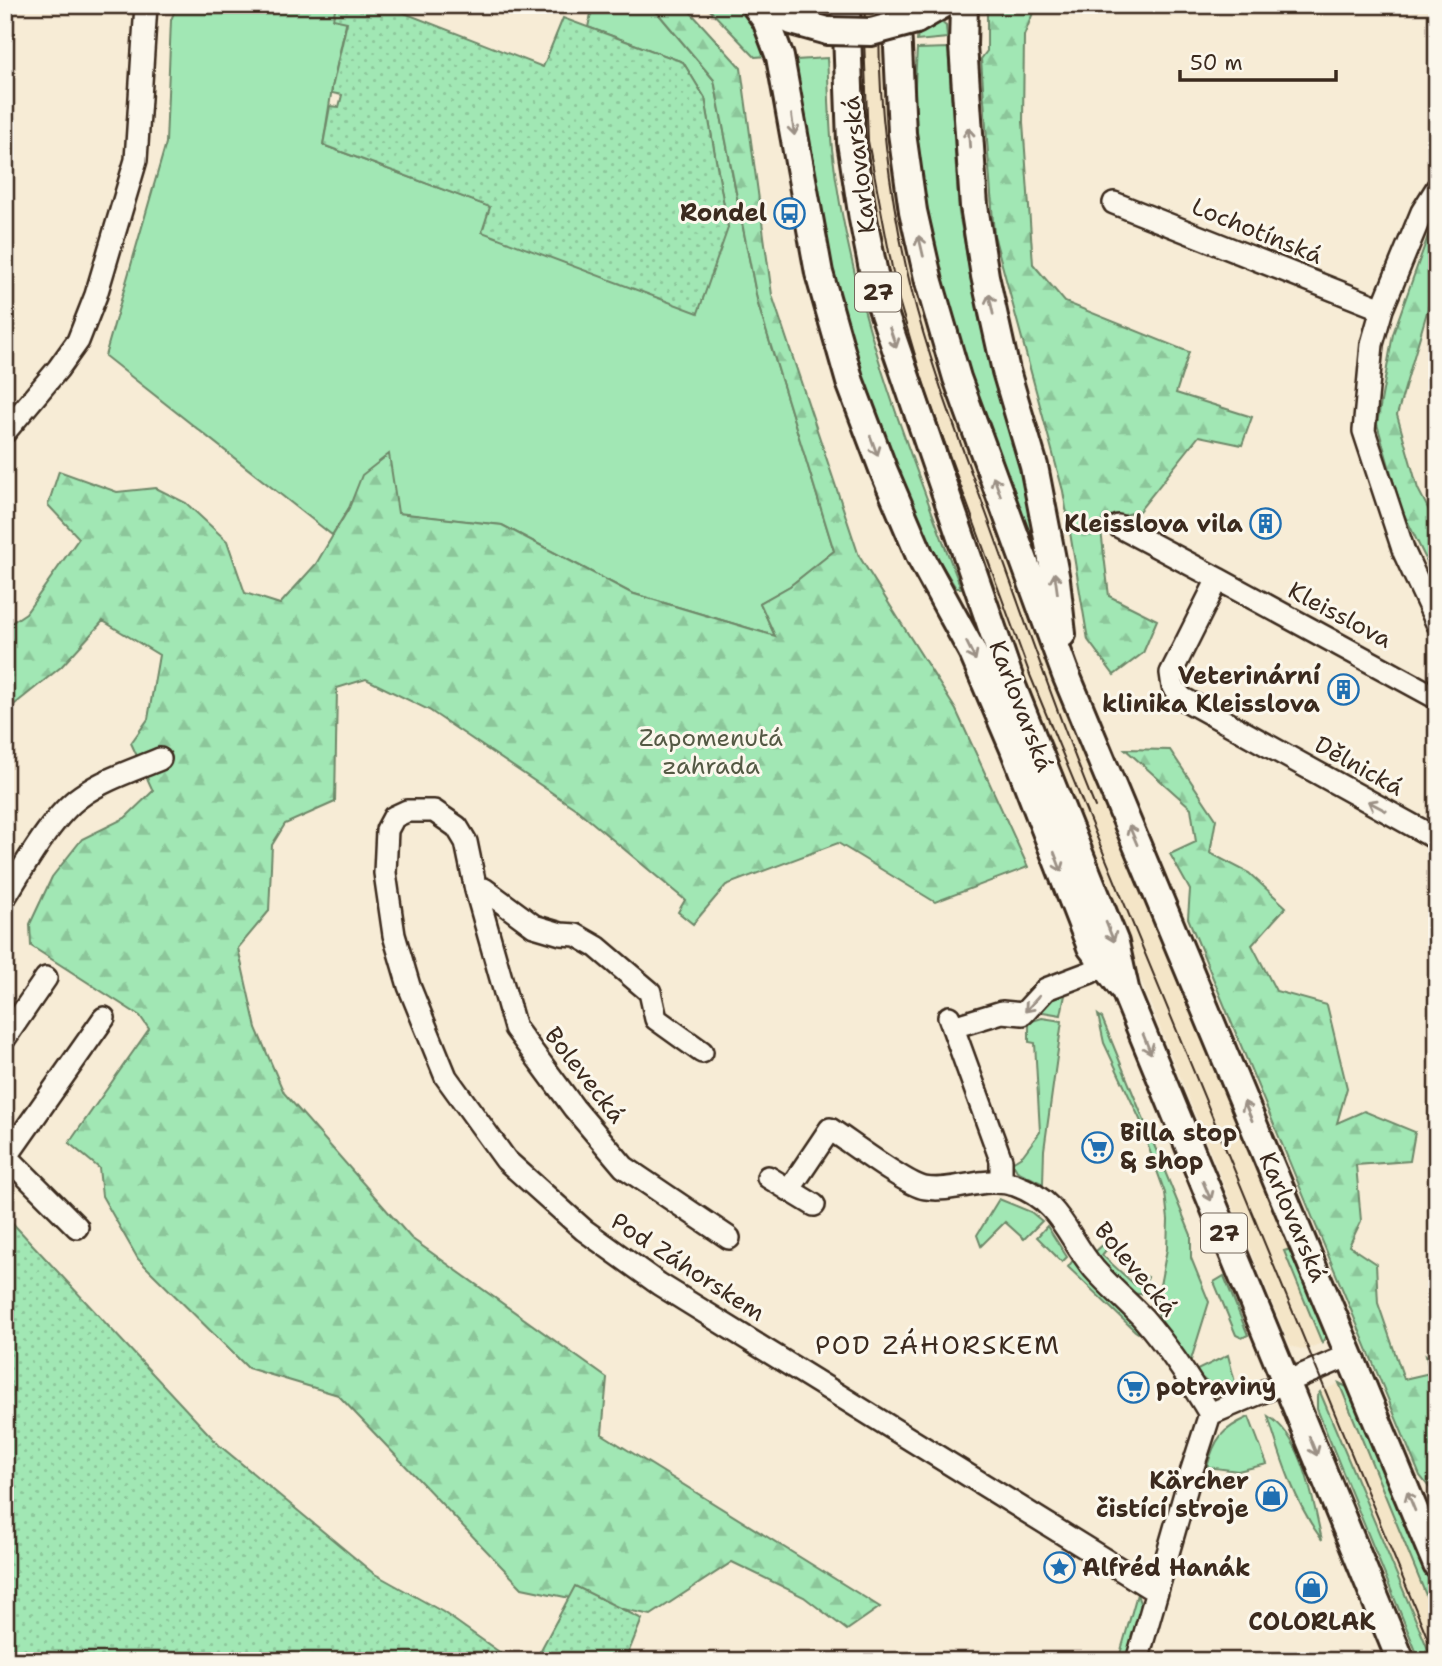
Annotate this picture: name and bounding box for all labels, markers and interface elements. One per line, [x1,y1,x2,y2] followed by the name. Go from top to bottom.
[1180,38,1335,82] scale bar
[1190,49,1243,77] text: 50 m
[835,94,883,235] street label: Karlovarská
[787,113,800,135] one-way arrow
[962,127,975,150] one-way arrow
[1187,190,1327,272] street label: Lochotínská
[773,196,807,230] bus stop icon: Rondel
[680,197,767,229] place label: Rondel
[914,235,927,258] one-way arrow
[855,272,901,312] road number: 27
[984,293,998,316] one-way arrow
[887,327,900,349] one-way arrow
[869,434,881,456] one-way arrow
[990,475,1003,497] one-way arrow
[1249,507,1283,541] building icon: Kleisslova vila
[1064,508,1244,540] place label: Kleisslova vila
[1050,572,1063,595] one-way arrow
[1283,574,1397,656] street label: Kleisslova
[981,636,1061,776] street label: Karlovarská
[965,640,979,661] one-way arrow
[1102,660,1321,720] place label: Veterinární klinika Kleisslova
[1326,673,1360,707] building icon: Veterinární klinika Kleisslova
[639,722,783,782] park label: Zapomenutá zahrada
[1309,729,1409,804] street label: Dělnická
[1367,799,1388,812] one-way arrow
[1126,824,1139,846] one-way arrow
[1052,850,1065,872] one-way arrow
[1105,921,1118,943] one-way arrow
[1024,995,1040,1013] one-way arrow
[537,1020,633,1130] street label: Bolevecká
[1141,1032,1154,1054] one-way arrow
[1241,1101,1254,1123] one-way arrow
[1120,1117,1237,1177] place label: Billa stop & shop
[1080,1130,1114,1164] supermarket icon: Billa stop & shop
[1251,1147,1335,1287] street label: Karlovarská
[1201,1179,1214,1201] one-way arrow
[605,1205,771,1329] street label: Pod Záhorskem
[1201,1214,1247,1252] road number: 27
[1087,1215,1185,1323] street label: Bolevecká
[815,1327,1061,1362] district label: POD ZÁHORSKEM
[1116,1370,1150,1404] supermarket icon: potraviny
[1156,1371,1277,1403] place label: potraviny
[1307,1435,1320,1456] one-way arrow
[1096,1465,1249,1525] place label: Kärcher čistící stroje
[1255,1478,1289,1512] shop icon: Kärcher čistící stroje
[1403,1491,1416,1513] one-way arrow
[1042,1551,1076,1585] place icon: Alfréd Hanák
[1082,1552,1251,1584] place label: Alfréd Hanák
[1295,1571,1329,1605] shop icon: COLORLAK
[1248,1606,1376,1638] place label: COLORLAK

